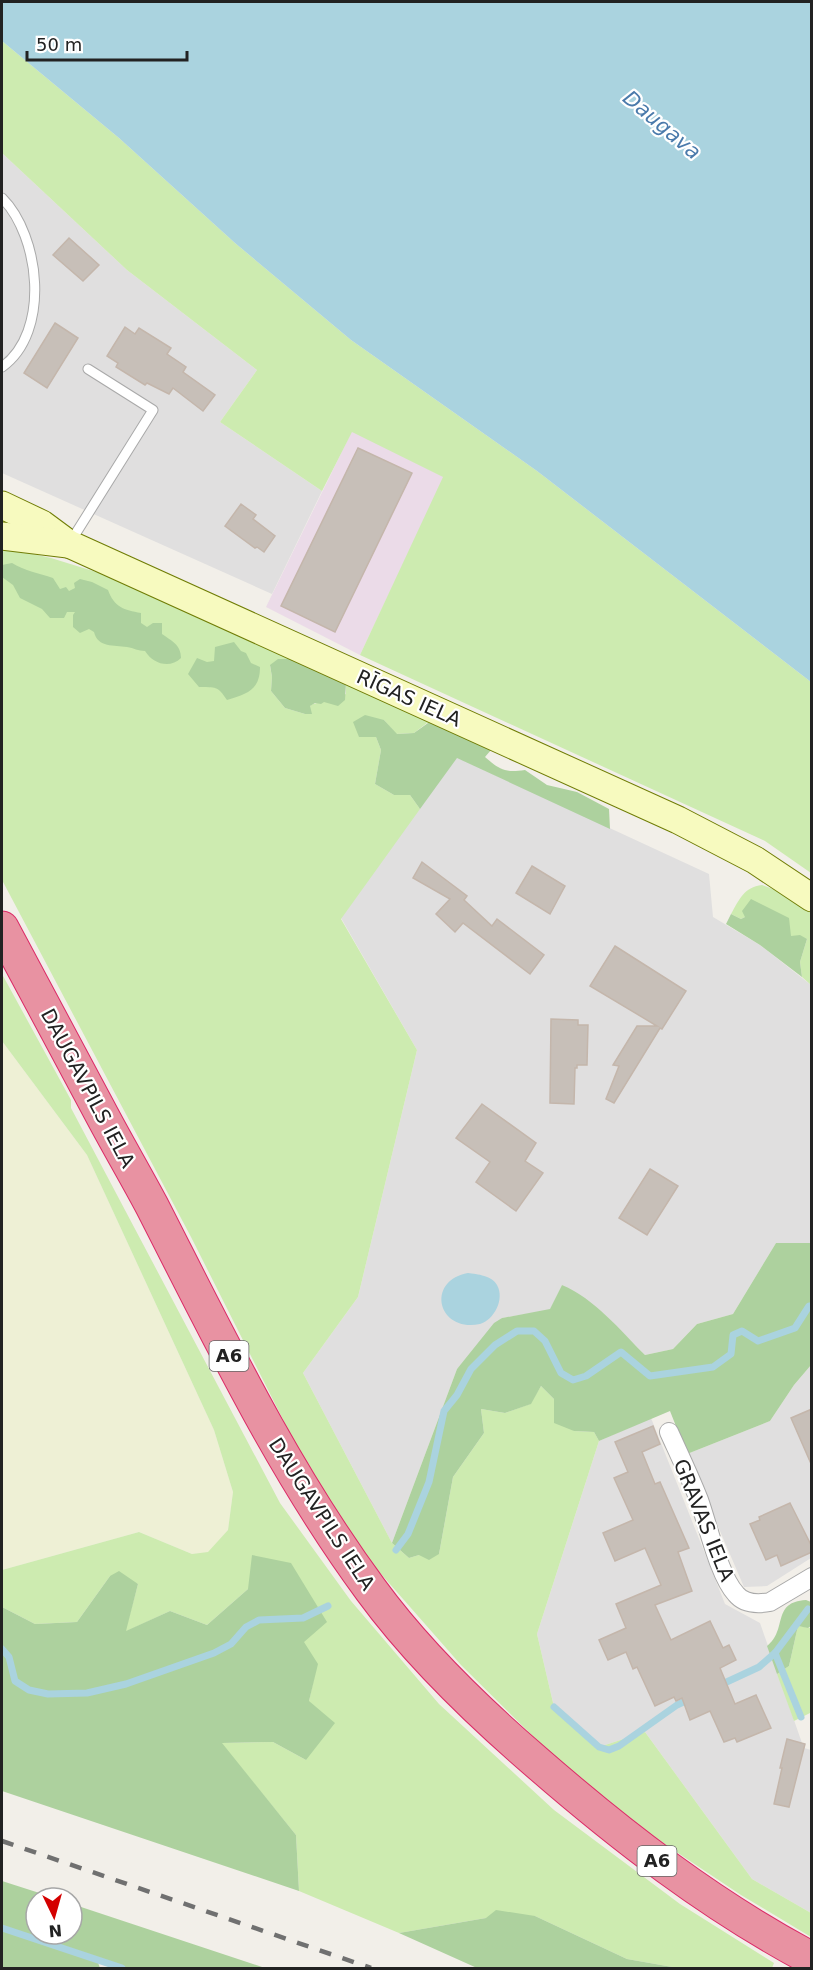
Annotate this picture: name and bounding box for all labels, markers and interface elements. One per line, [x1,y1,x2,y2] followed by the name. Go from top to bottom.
[27,24,188,62] scale bar
[36,34,82,55] text: 50 m
[618,86,706,164] water label: Daugava
[353,664,465,732] street label: RĪGAS IELA
[36,1004,140,1172] street label: DAUGAVPILS IELA
[210,1341,248,1371] road number: A6
[264,1433,380,1595] street label: DAUGAVPILS IELA
[669,1455,740,1585] street label: GRAVAS IELA
[638,1846,676,1876] road number: A6
[24,1886,84,1946] north arrow
[48,1920,63,1940] text: N

